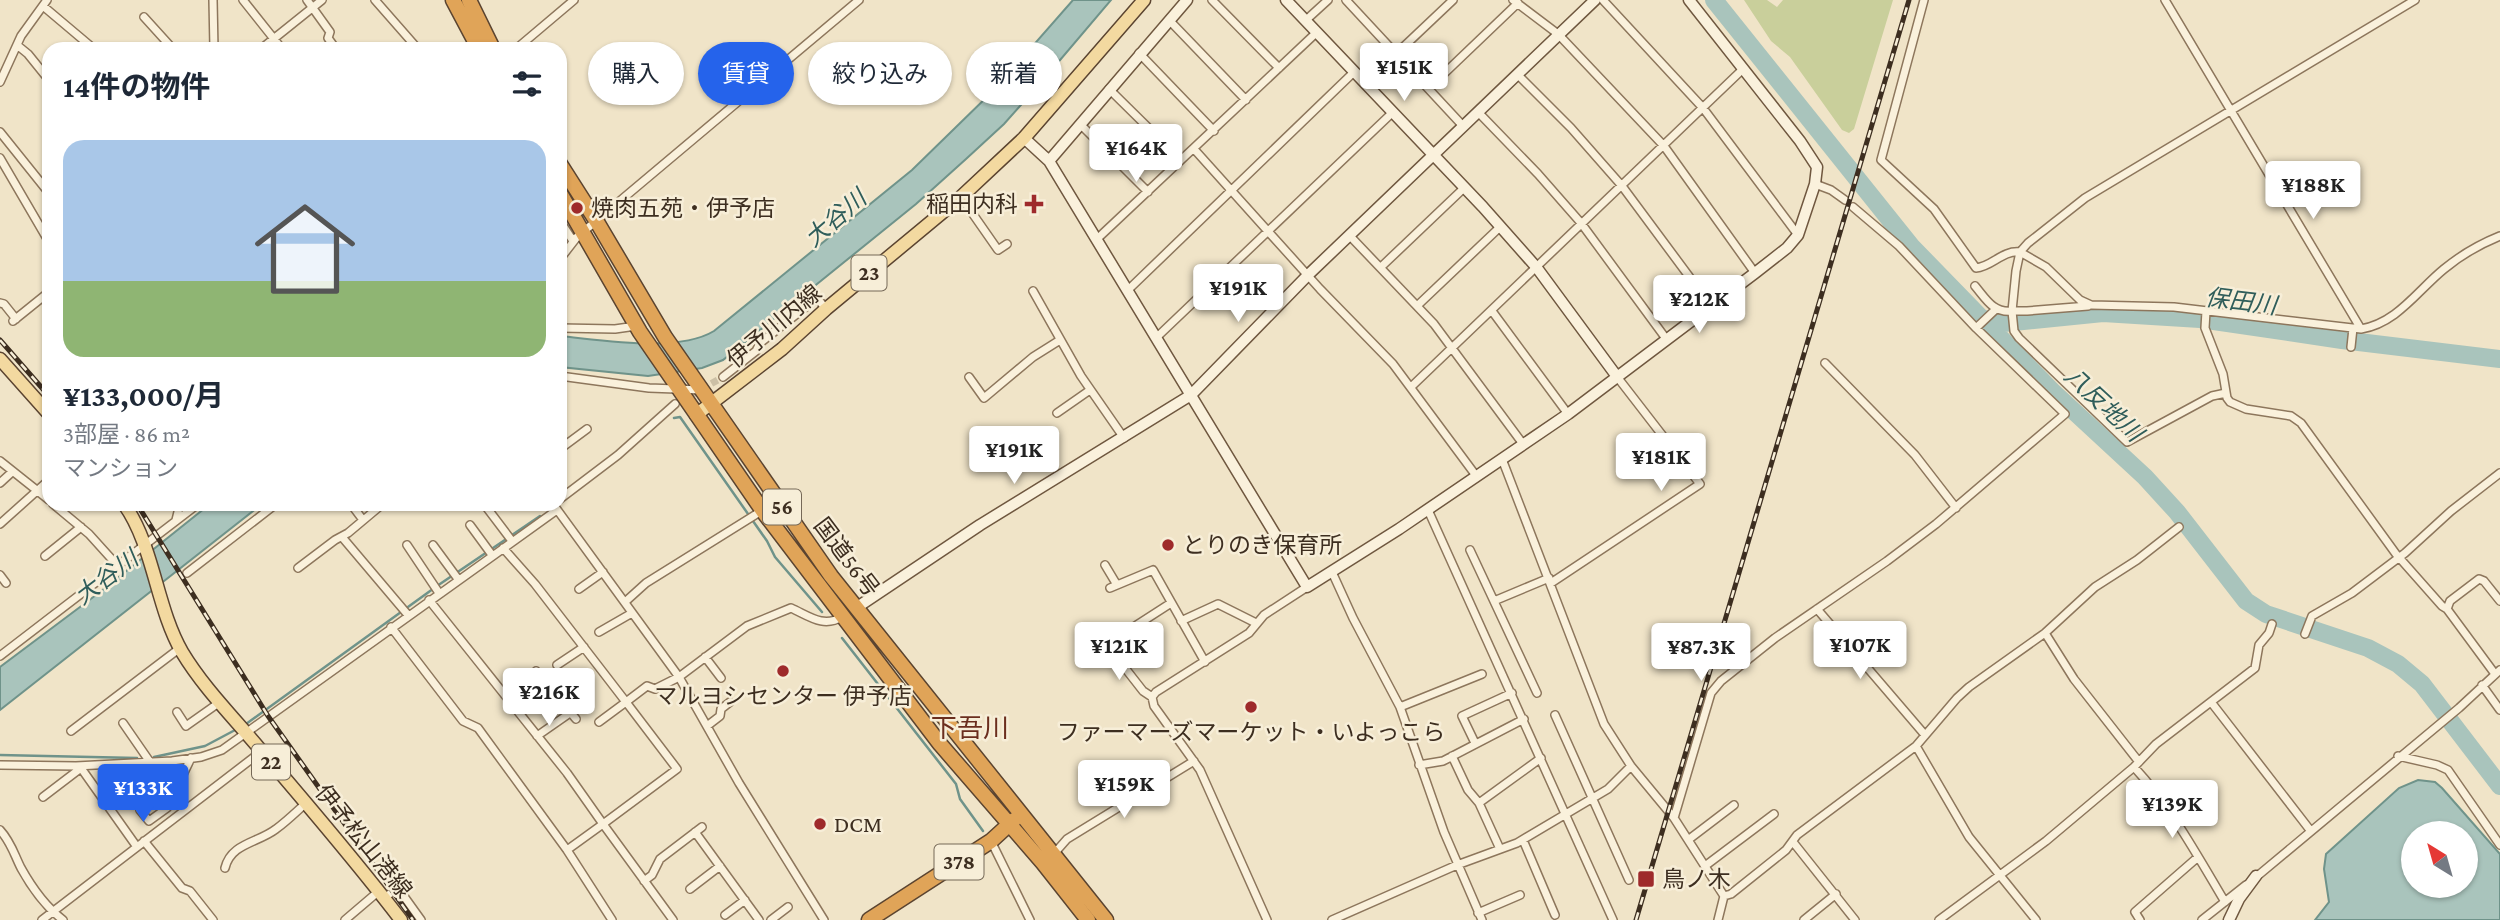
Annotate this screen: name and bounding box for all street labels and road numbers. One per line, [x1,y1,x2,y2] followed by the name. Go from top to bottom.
[852,256,886,290] road number: 23
[722,279,826,373] street label: 伊予川内線
[763,490,801,524] road number: 56
[809,513,885,601] street label: 国道56号
[252,744,290,780] road number: 22
[310,779,418,903] street label: 伊予松山港線
[934,844,984,880] road number: 378

